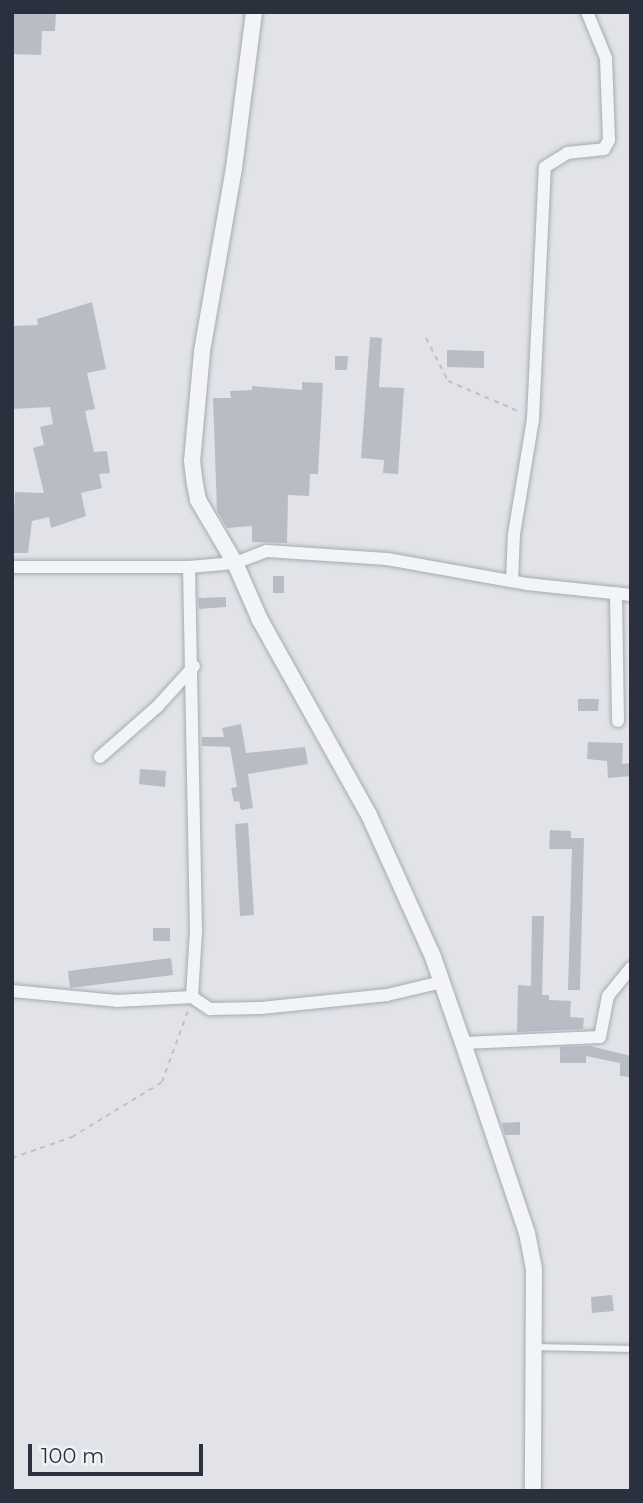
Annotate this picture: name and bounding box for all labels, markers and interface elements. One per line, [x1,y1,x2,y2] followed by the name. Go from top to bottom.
[32,1430,206,1474] scale bar
[41,1443,104,1468] text: 100 m

